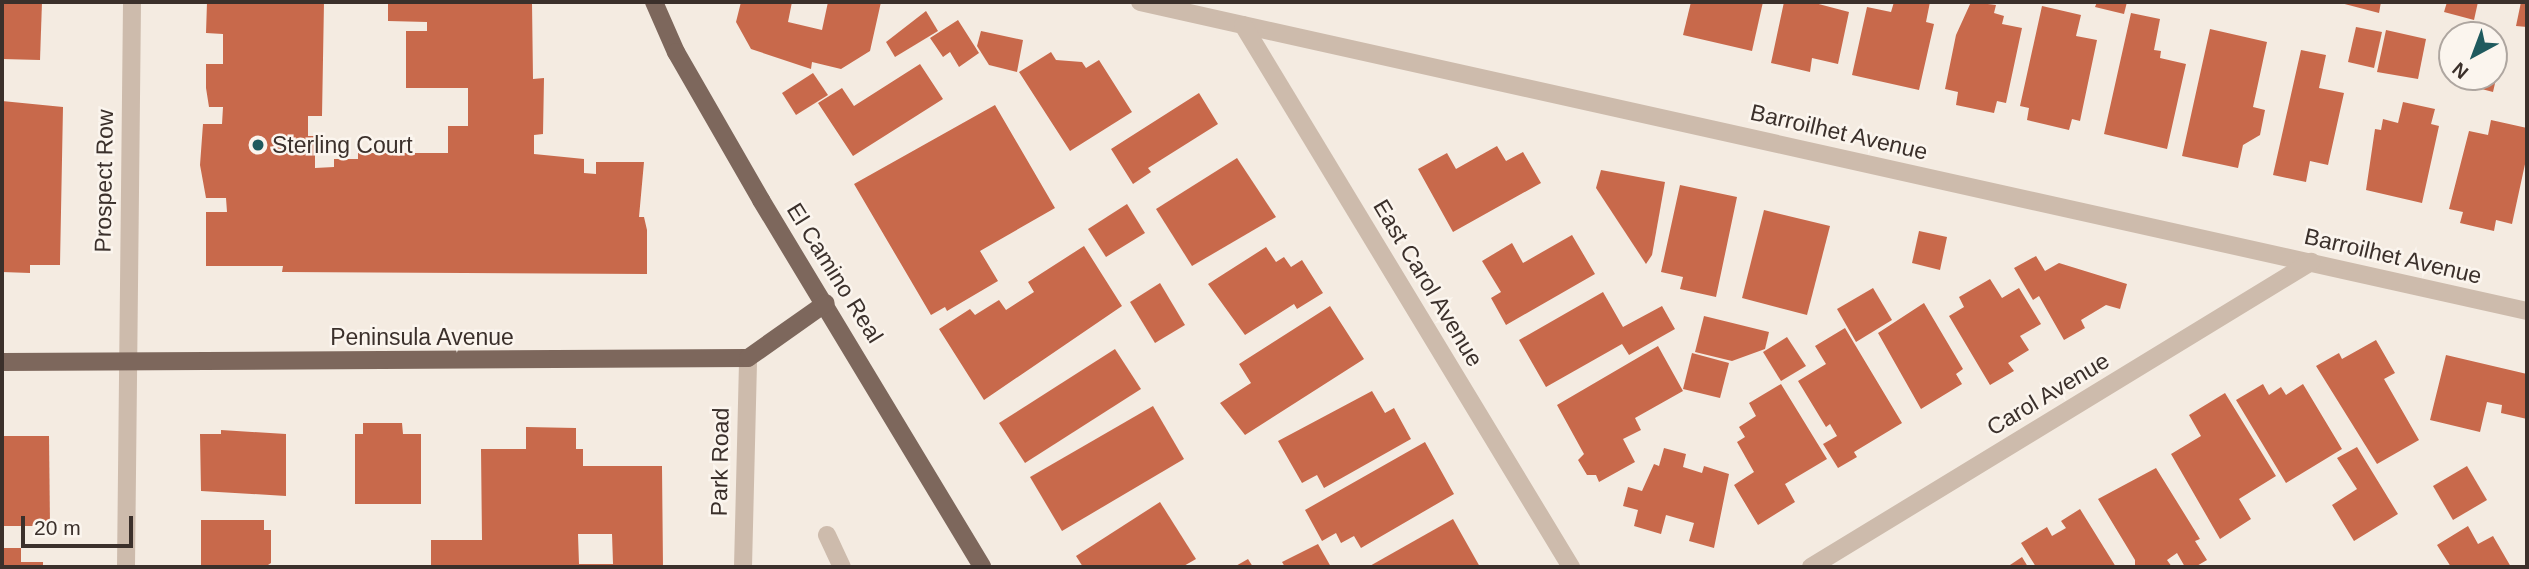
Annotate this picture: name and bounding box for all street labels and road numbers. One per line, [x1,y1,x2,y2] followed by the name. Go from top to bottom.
[1747,98,1931,166] street label: Barroilhet Avenue
[89,109,119,253] street label: Prospect Row
[1367,194,1489,372] street label: East Carol Avenue
[781,198,889,348] street label: El Camino Real
[2301,222,2485,290] street label: Barroilhet Avenue
[330,323,514,351] street label: Peninsula Avenue
[1981,346,2115,442] street label: Carol Avenue
[705,407,735,517] street label: Park Road

